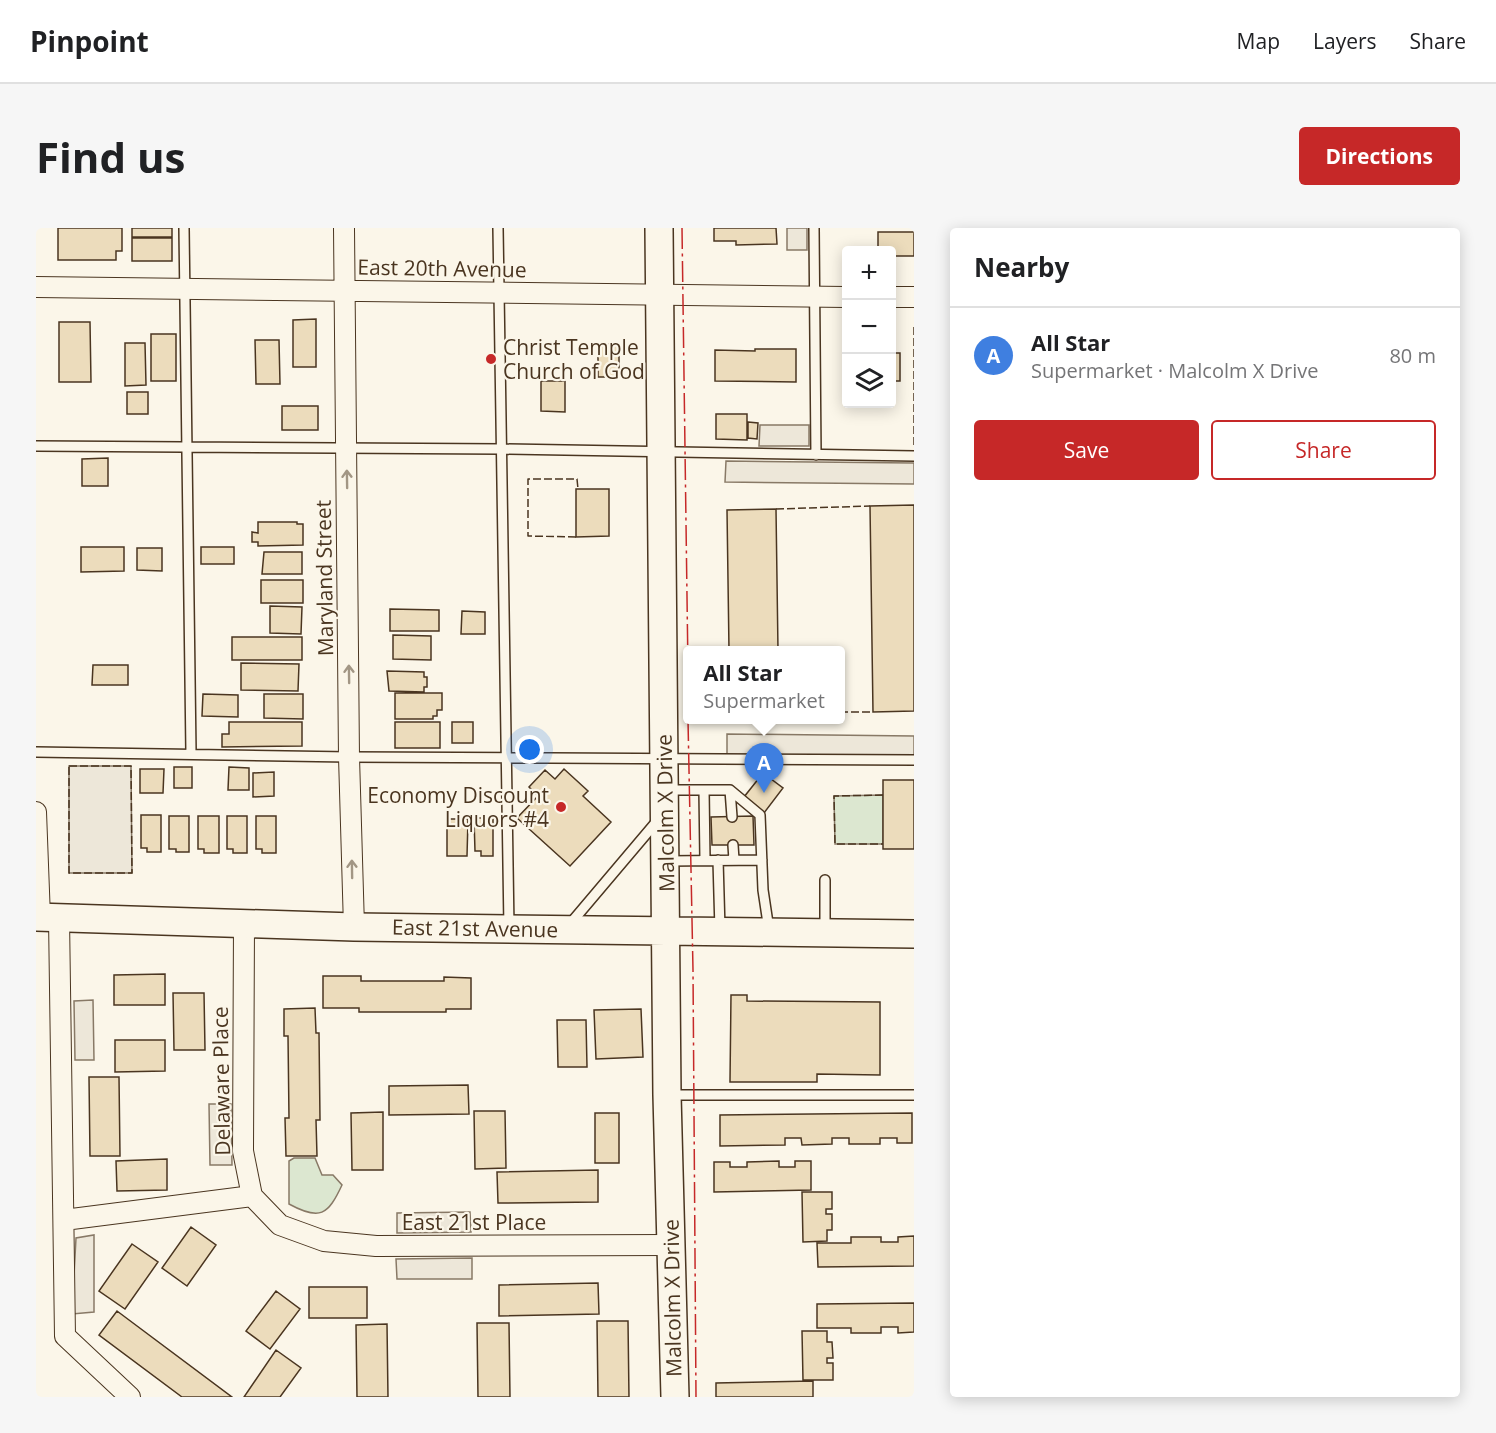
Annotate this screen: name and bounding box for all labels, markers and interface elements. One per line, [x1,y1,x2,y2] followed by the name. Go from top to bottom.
[30,22,149,60] text: Pinpoint
[1237,27,1280,55] text: Map
[1313,27,1377,55] text: Layers
[1410,27,1466,55] text: Share
[1299,127,1460,185] button: Directions
[36,128,185,185] text: Find us
[842,246,896,408] map controls
[842,246,896,300] button: +
[974,249,1069,285] text: Nearby
[357,253,527,283] street label: East 20th Avenue
[842,300,896,354] button: −
[1031,327,1110,357] text: All Star
[503,333,645,385] place label: Christ Temple Church of God
[987,342,1000,369] text: A
[1389,342,1436,369] text: 80 m
[484,352,498,366] marker: Christ Temple Church of God
[842,354,896,408] button: layers
[1031,357,1318,384] text: Supermarket · Malcolm X Drive
[974,420,1199,480] button: Save
[1211,420,1436,480] button: Share
[341,469,353,489] one-way arrow
[309,500,339,656] street label: Maryland Street
[683,646,845,724] popup
[703,657,783,687] text: All Star
[343,664,355,684] one-way arrow
[703,687,825,714] text: Supermarket
[650,734,680,892] street label: Malcolm X Drive
[515,735,544,764] your location
[744,744,784,793] pin: A
[367,781,549,833] place label: Economy Discount Liquors #4
[554,800,568,814] marker: Economy Discount Liquors #4
[346,859,358,879] one-way arrow
[392,913,558,943] street label: East 21st Avenue
[206,1006,236,1156] street label: Delaware Place
[402,1208,546,1236] street label: East 21st Place
[657,1219,687,1377] street label: Malcolm X Drive

